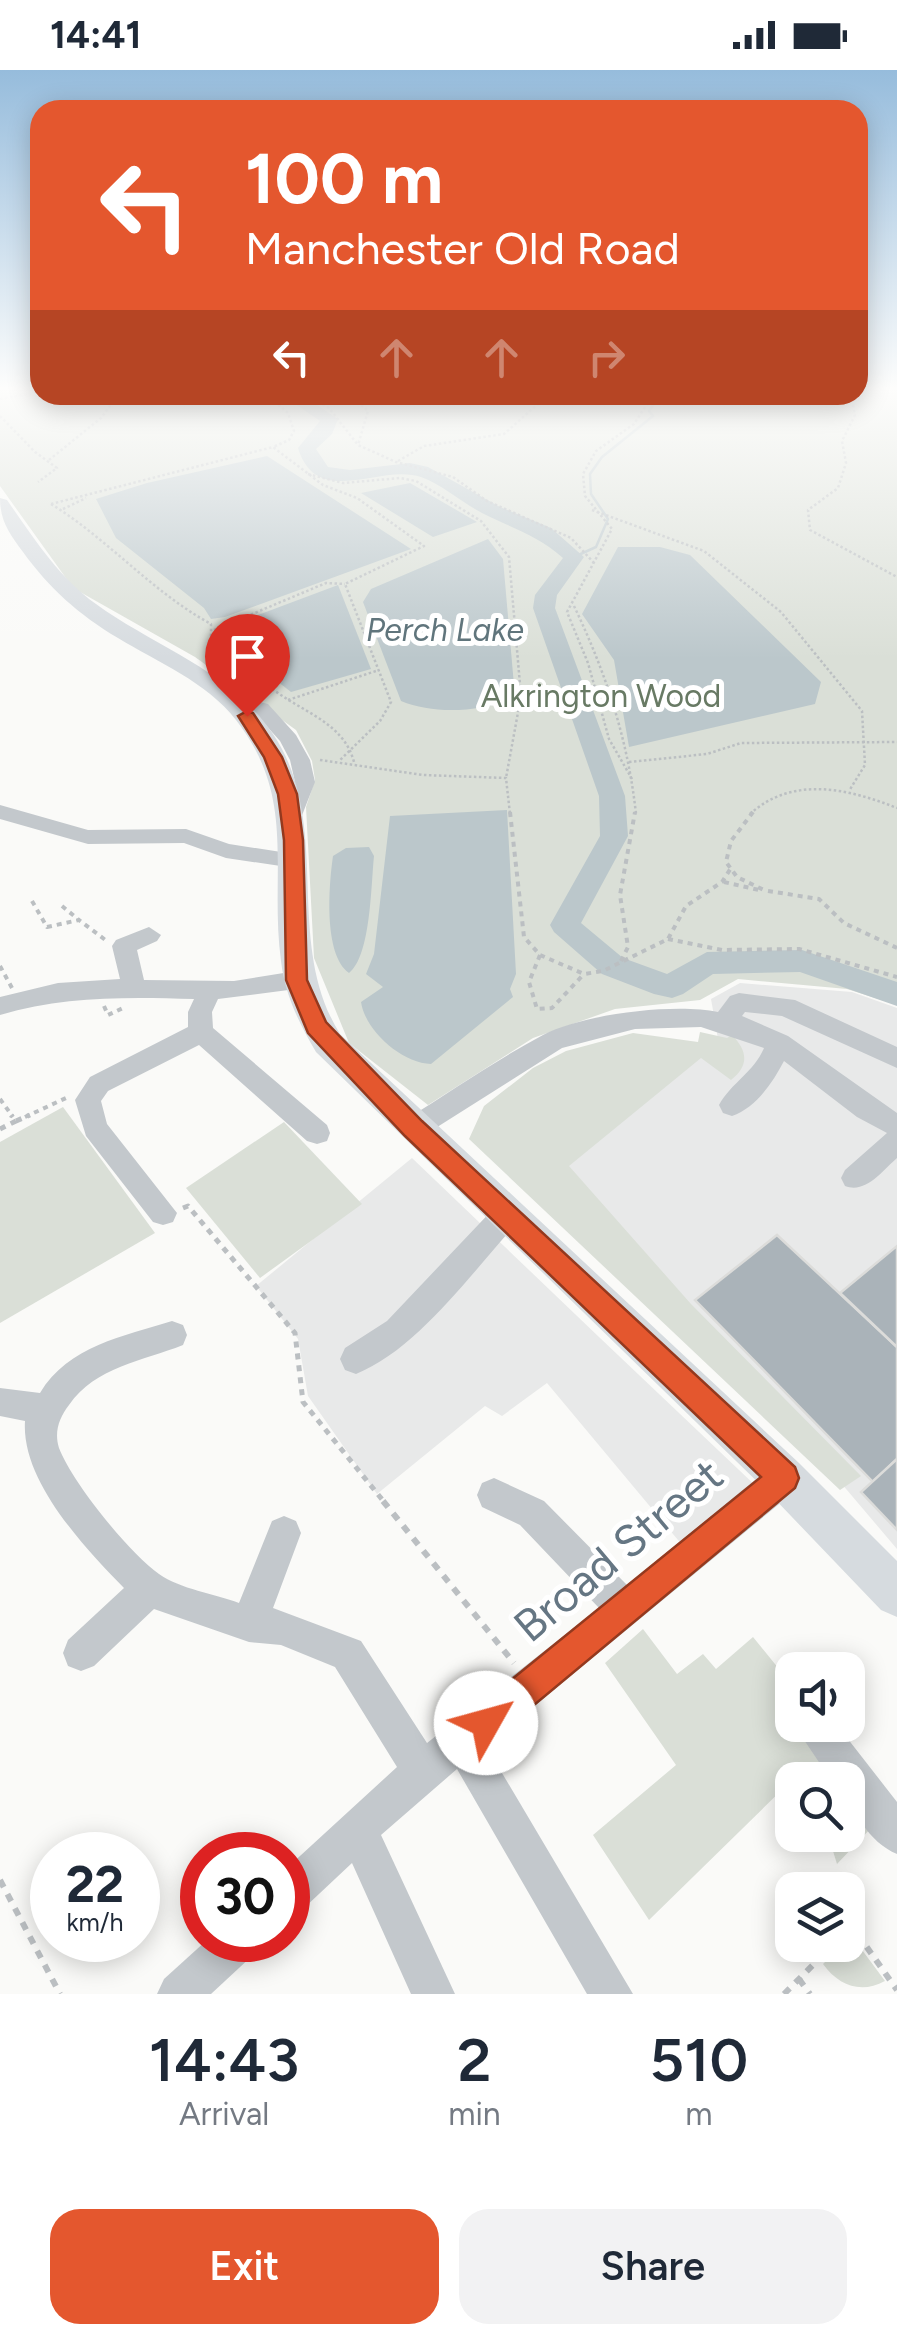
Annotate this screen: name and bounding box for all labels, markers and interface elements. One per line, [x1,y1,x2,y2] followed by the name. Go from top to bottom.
[50,12,142,58] text: 14:41
[245,136,443,221] text: 100 m
[80,140,210,270] icon: left
[245,221,680,275] text: Manchester Old Road
[264,330,319,385] icon: left
[369,330,424,385] icon: ahead
[474,330,529,385] icon: ahead
[579,330,634,385] icon: right
[366,611,524,649] water label: Perch Lake
[205,614,290,717] pin
[220,629,275,684] icon: arrive
[481,677,721,715] park label: Alkrington Wood
[503,1447,733,1653] street label: Broad Street
[775,1652,865,1962] map controls
[775,1652,865,1742] button: sound
[434,1671,538,1775] position arrow
[775,1762,865,1852] button: search
[180,1832,310,1962] speed limit sign: 30
[66,1854,124,1915] text: 22
[775,1872,865,1962] button: layers
[66,1907,124,1937] text: km/h
[149,2024,299,2096] text: 14:43
[457,2024,492,2096] text: 2
[650,2024,748,2096] text: 510
[179,2095,269,2133] text: Arrival
[448,2095,501,2133] text: min
[685,2095,712,2133] text: m
[50,2209,439,2324] button: Exit
[459,2209,847,2324] button: Share

